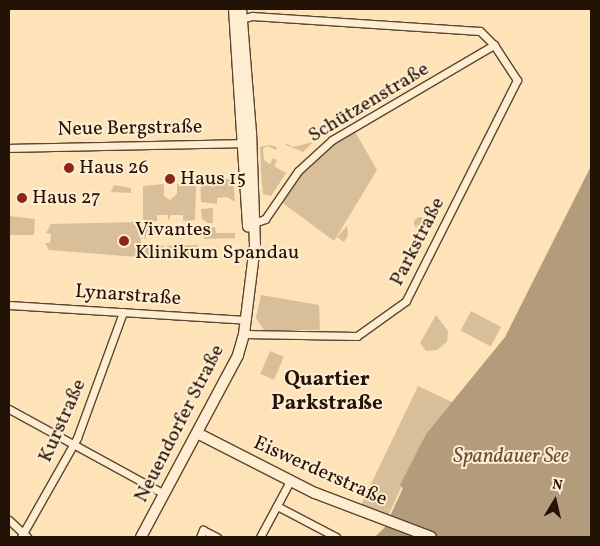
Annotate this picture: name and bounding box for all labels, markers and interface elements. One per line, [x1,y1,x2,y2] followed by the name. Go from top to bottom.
[304,58,434,148] street label: Schützenstraße
[57,116,203,142] street label: Neue Bergstraße
[79,156,149,180] place label: Haus 26
[63,162,75,174] marker: Haus 26
[180,167,246,191] place label: Haus 15
[164,173,176,185] marker: Haus 15
[32,186,101,210] place label: Haus 27
[16,192,28,204] marker: Haus 27
[385,194,451,290] street label: Parkstraße
[135,218,299,265] place label: Vivantes Klinikum Spandau
[117,234,131,248] marker: Vivantes Klinikum Spandau
[74,280,182,312] street label: Lynarstraße
[130,341,230,507] street label: Neuendorfer Straße
[271,367,383,417] district label: Quartier Parkstraße
[34,376,92,466] street label: Kurstraße
[249,432,391,512] street label: Eiswerderstraße
[453,444,569,470] water label: Spandauer See
[530,476,580,526] north arrow
[551,476,564,496] text: N

